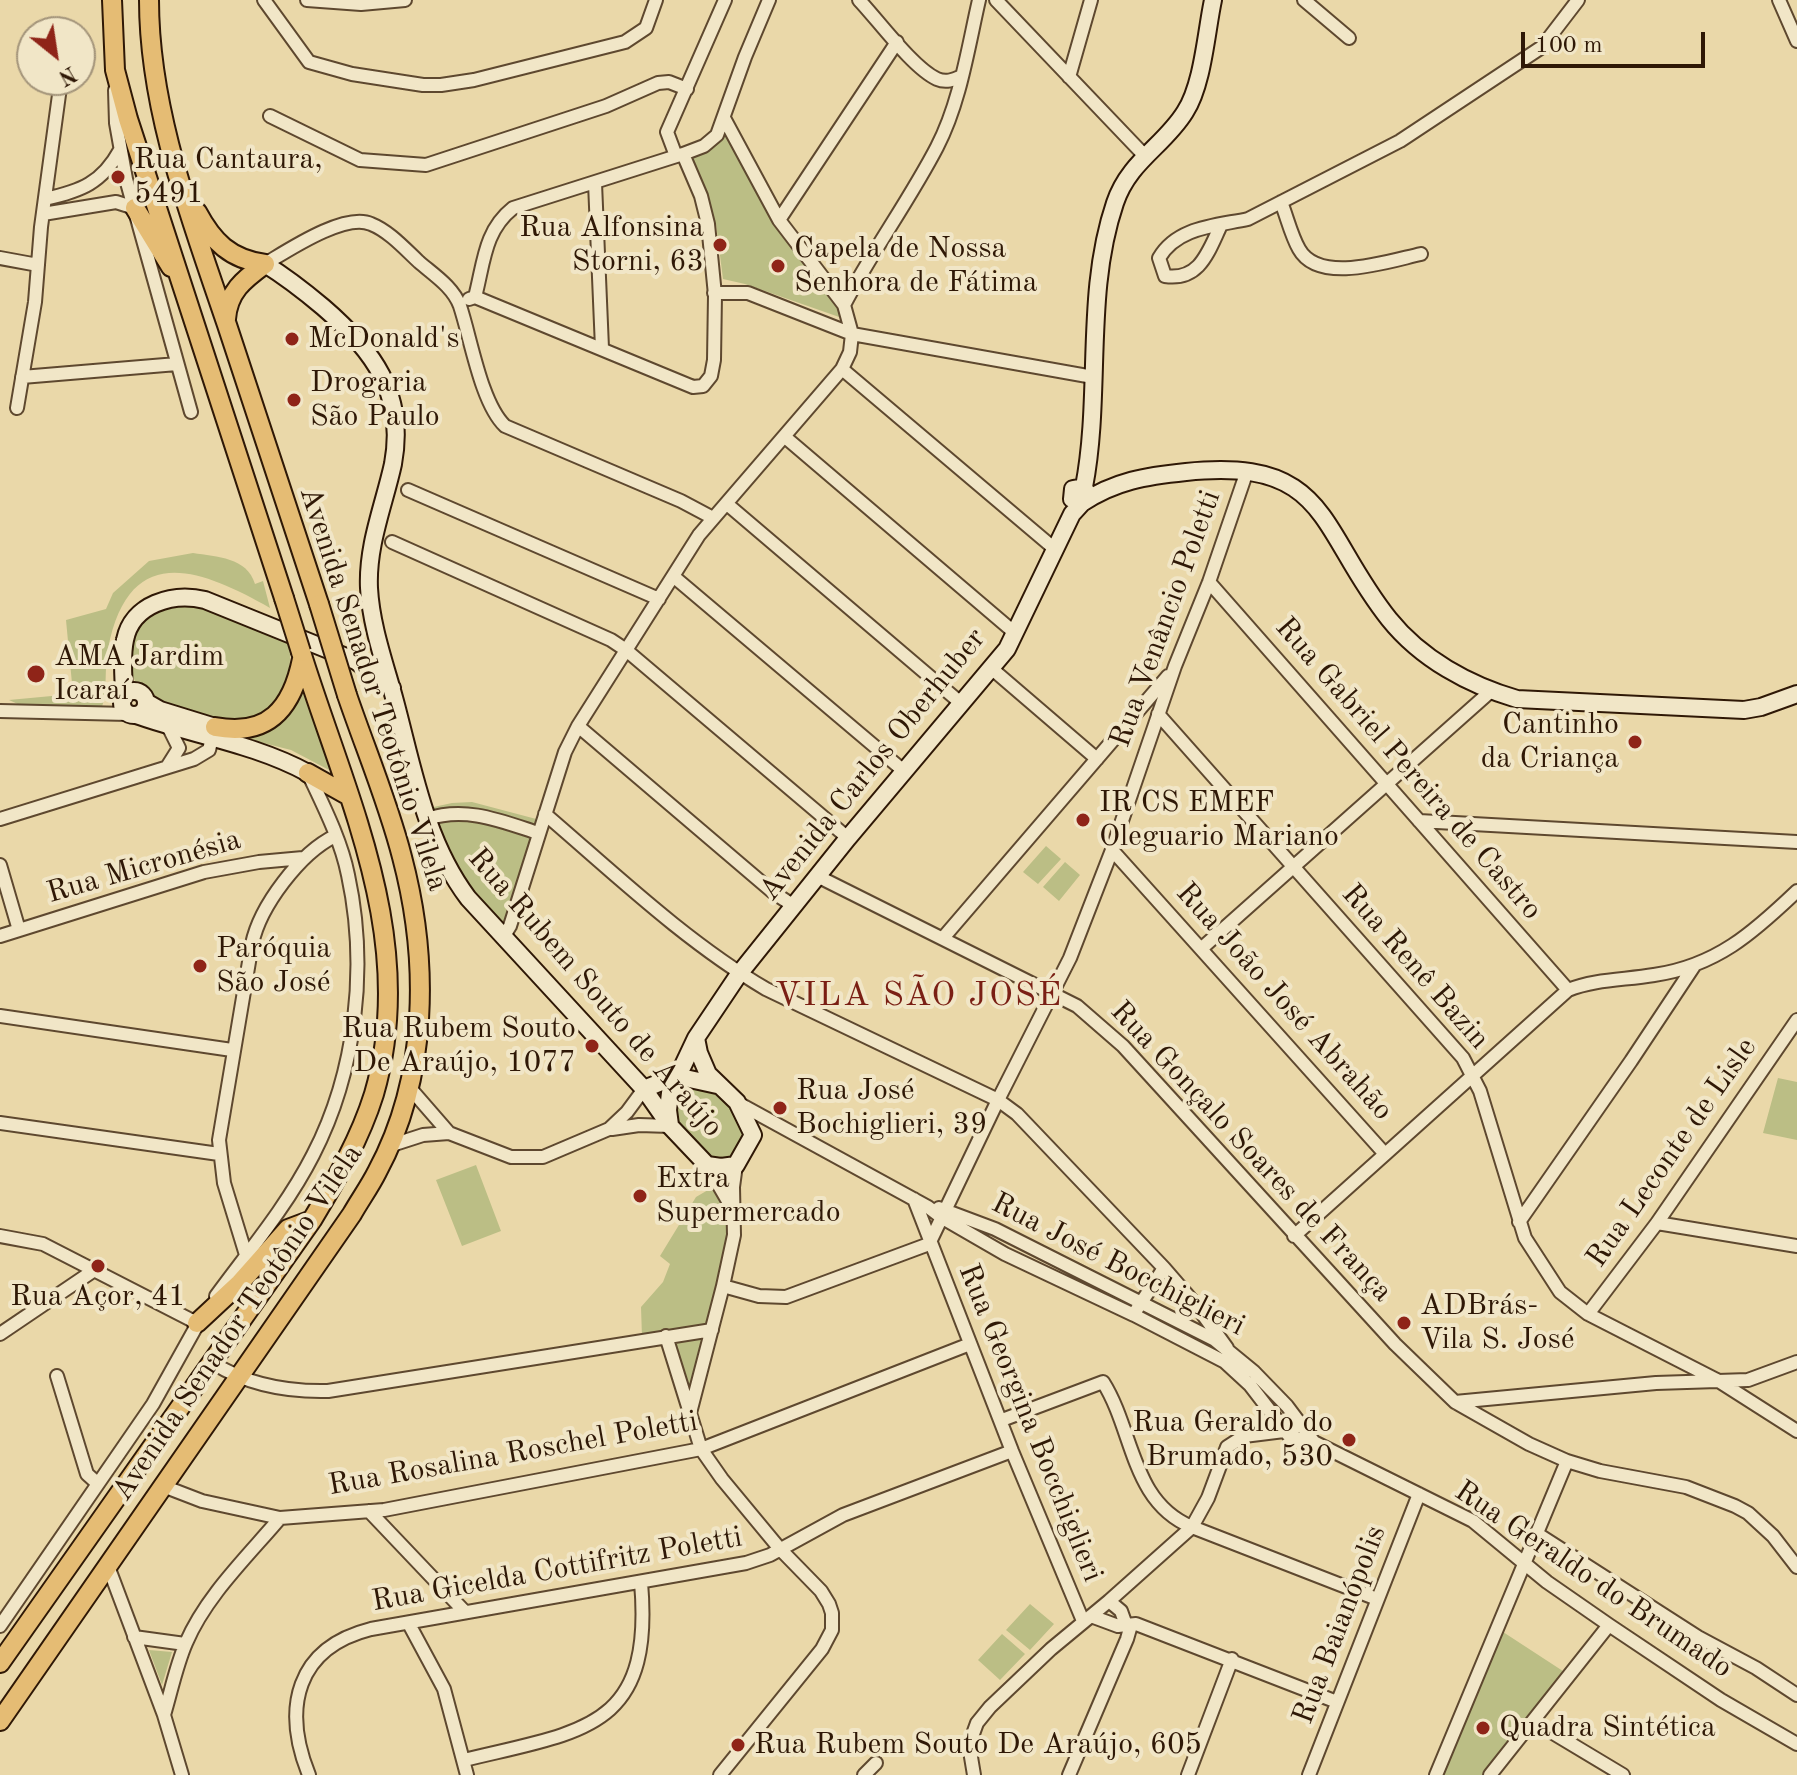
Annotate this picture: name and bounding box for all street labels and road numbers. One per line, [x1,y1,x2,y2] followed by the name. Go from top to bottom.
[291,482,455,896] street label: Avenida Senador Teotônio Vilela
[1103,485,1229,753] street label: Rua Venâncio Poletti
[1267,610,1549,928] street label: Rua Gabriel Pereira de Castro
[752,621,994,909] street label: Avenida Carlos Oberhuber
[43,822,245,912] street label: Rua Micronésia
[460,841,730,1145] street label: Rua Rubem Souto de Araújo
[1168,876,1400,1128] street label: Rua João José Abrahão
[1333,877,1497,1057] street label: Rua Renê Bazin
[1102,994,1400,1310] street label: Rua Gonçalo Soares de França
[1579,1031,1765,1275] street label: Rua Leconte de Lisle
[105,1138,371,1508] street label: Avenida Senador Teotônio Vilela
[985,1185,1251,1345] street label: Rua José Bocchiglieri
[950,1259,1110,1587] street label: Rua Georgina Bocchiglieri
[326,1404,700,1504] street label: Rua Rosalina Roschel Poletti
[1447,1474,1739,1686] street label: Rua Geraldo do Brumado
[369,1520,745,1620] street label: Rua Gicelda Cottifritz Poletti
[1286,1521,1394,1729] street label: Rua Baianópolis

